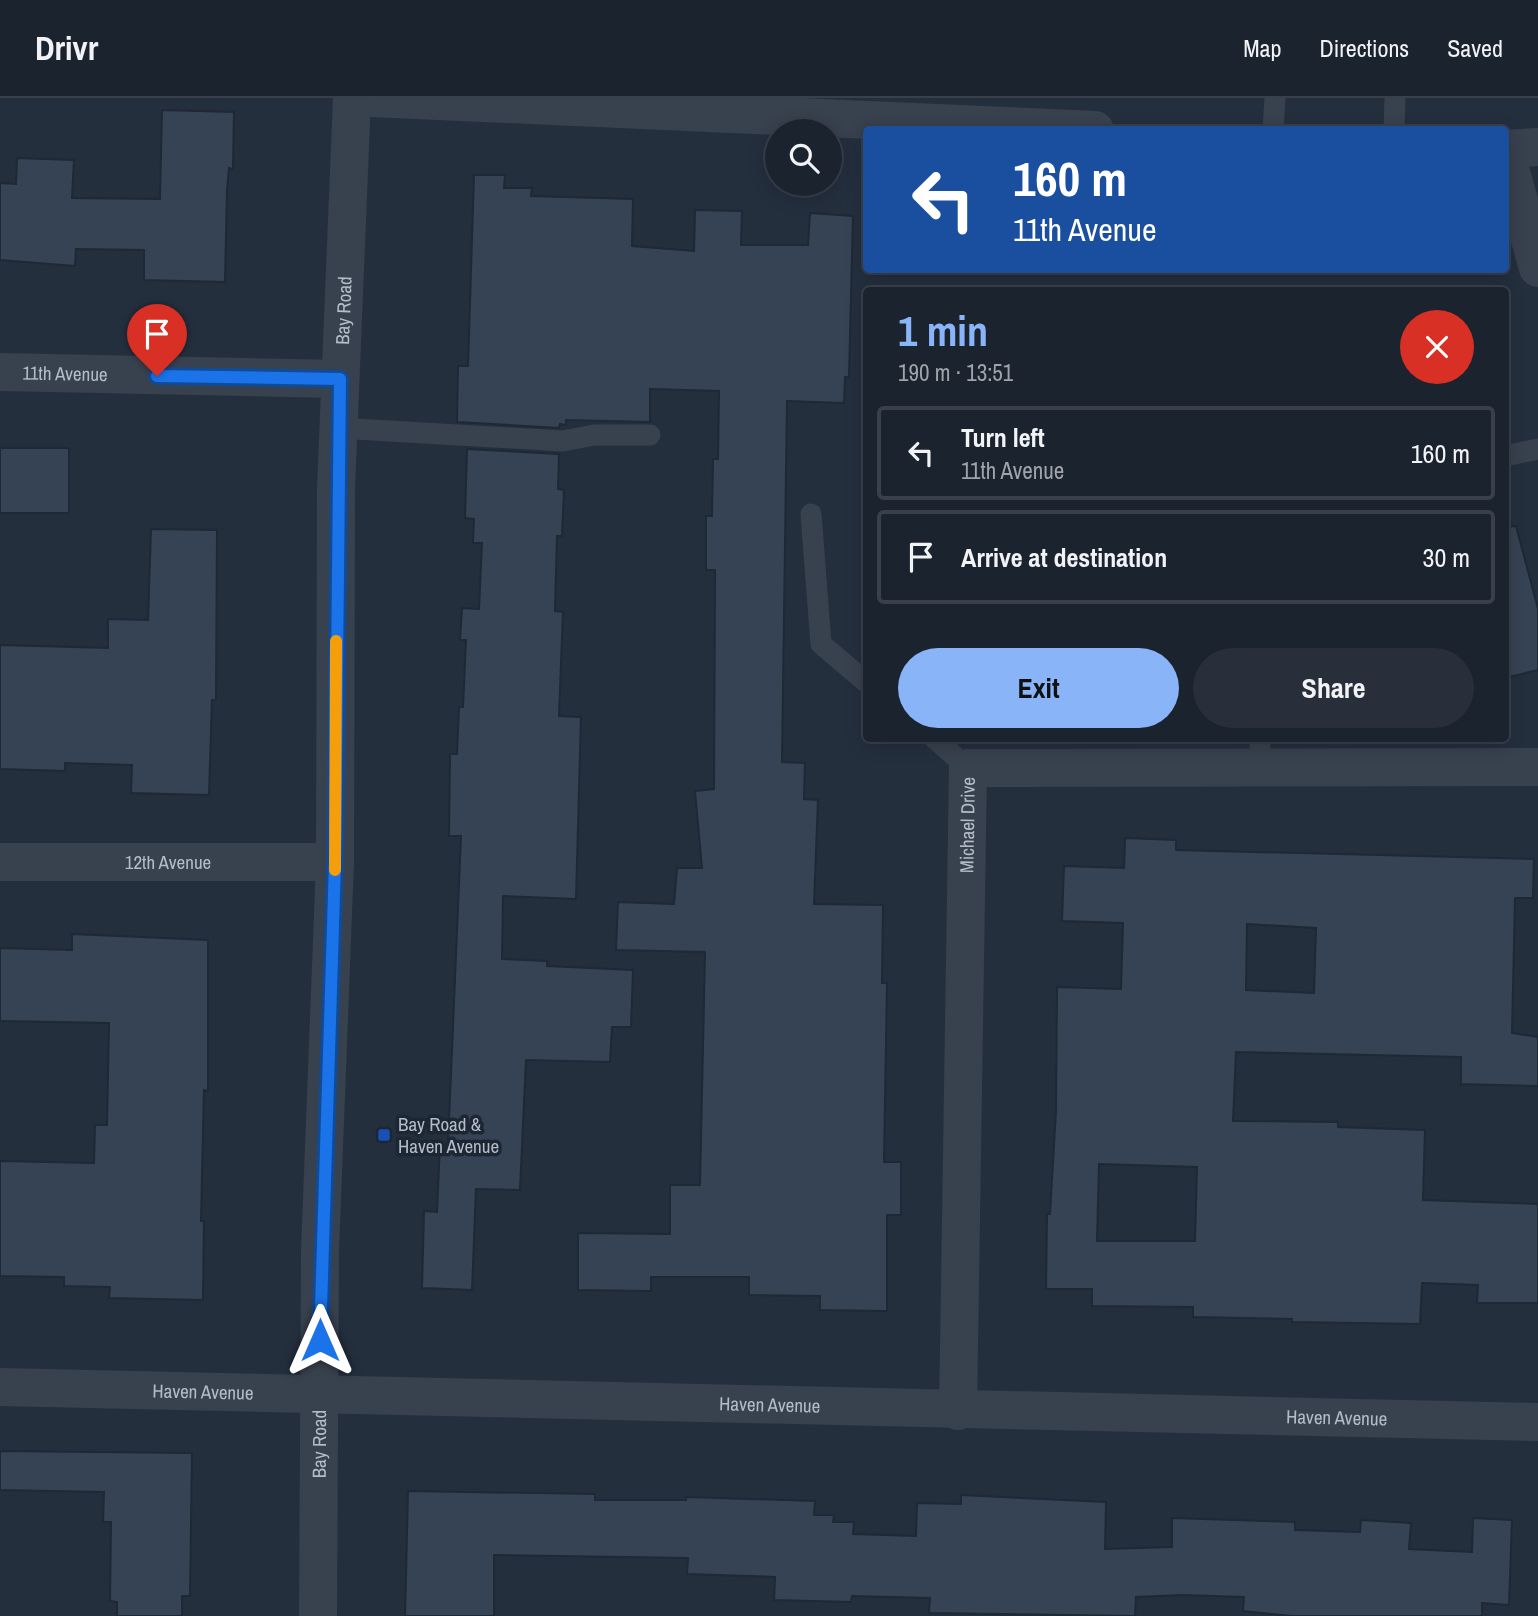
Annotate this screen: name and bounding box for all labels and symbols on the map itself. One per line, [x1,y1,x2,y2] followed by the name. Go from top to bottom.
[329,276,358,345] street label: Bay Road
[127,304,187,376] pin
[22,359,108,387] street label: 11th Avenue
[953,777,981,873] street label: Michael Drive
[125,849,211,875] street label: 12th Avenue
[398,1111,499,1159] place label: Bay Road & Haven Avenue
[376,1127,392,1143] marker: Bay Road & Haven Avenue
[283,1303,357,1377] position arrow
[152,1377,254,1406] street label: Haven Avenue
[719,1390,821,1419] street label: Haven Avenue
[1286,1403,1388,1432] street label: Haven Avenue
[306,1410,332,1478] street label: Bay Road

